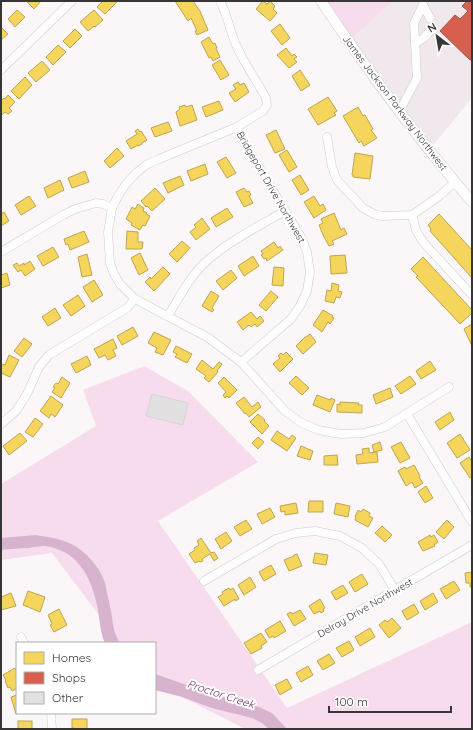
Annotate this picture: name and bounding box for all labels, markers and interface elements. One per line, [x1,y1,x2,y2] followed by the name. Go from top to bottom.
[417,16,457,56] north arrow
[425,19,439,36] text: N
[340,33,451,174] street label: James Jackson Parkway Northwest
[234,129,309,246] street label: Bridgeport Drive Northwest
[315,575,415,641] street label: Delray Drive Northwest
[16,642,156,714] legend
[52,650,92,665] text: Homes
[52,670,86,685] text: Shops
[186,677,257,712] water label: Proctor Creek
[329,688,451,714] scale bar
[52,690,84,705] text: Other
[335,694,368,709] text: 100 m

